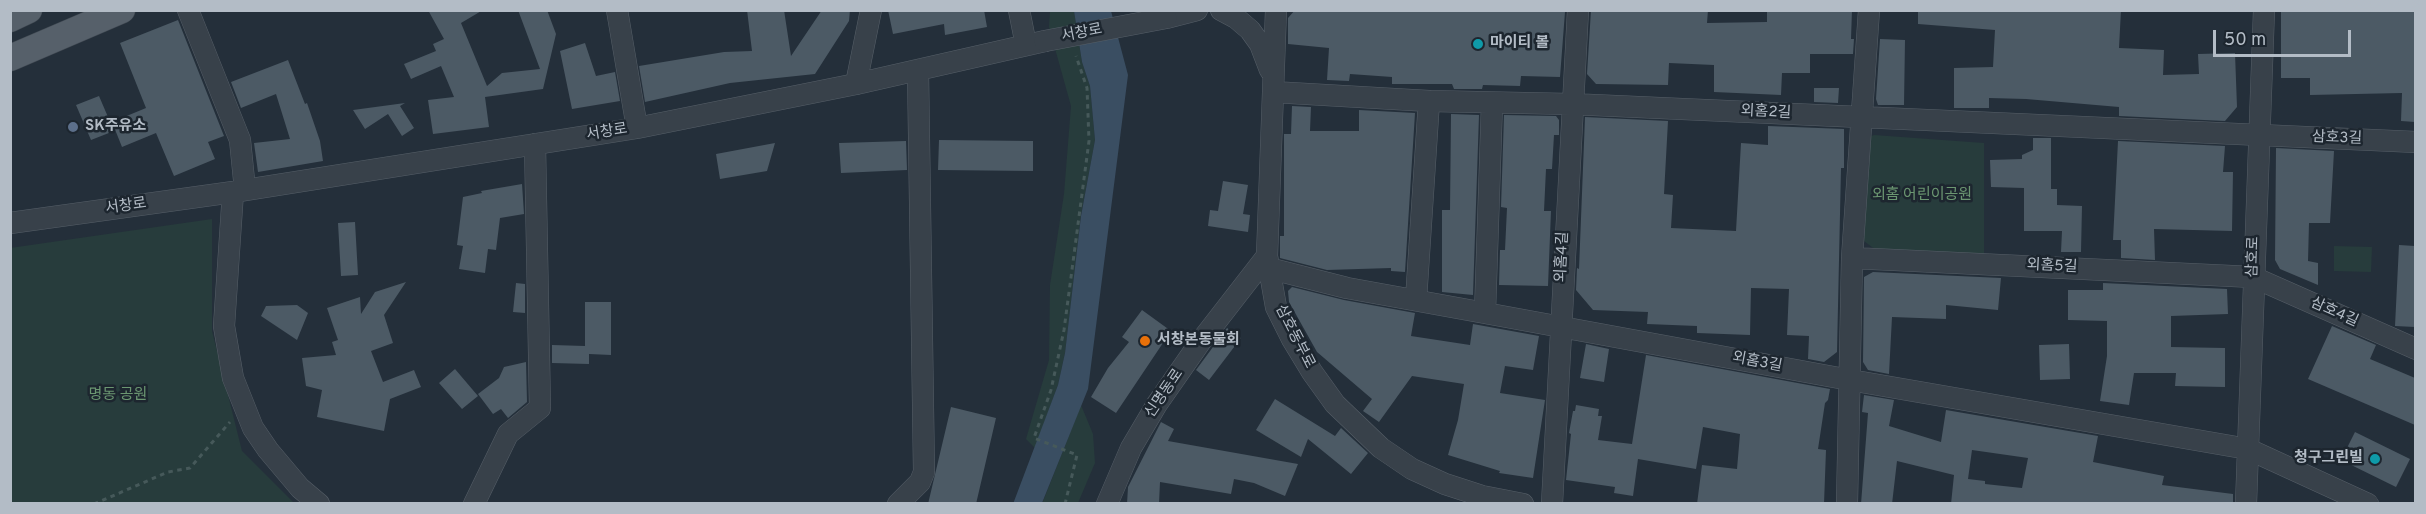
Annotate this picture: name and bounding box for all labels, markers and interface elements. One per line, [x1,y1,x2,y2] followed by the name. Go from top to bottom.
[2216,18,2354,56] scale bar
[1060,21,1104,47] street label: 서창로
[2224,29,2266,52] text: 50 m
[1490,35,1549,53] place label: 마이티 볼
[1471,37,1485,51] marker: 마이티 볼
[1740,103,1792,123] street label: 외홈2길
[85,118,146,136] place label: SK주유소
[66,120,80,134] marker: SK주유소
[585,121,629,145] street label: 서창로
[2311,129,2363,149] street label: 삼호3길
[1872,187,1972,205] park label: 외홈 어린이공원
[104,195,148,219] street label: 서창로
[1553,231,1573,283] street label: 외홈4길
[2244,236,2264,278] street label: 삼호로
[2026,257,2078,277] street label: 외홈5길
[2307,294,2361,332] street label: 삼호4길
[1270,302,1318,372] street label: 삼호동부로
[1157,332,1240,350] place label: 서창본동물회
[1138,334,1152,348] marker: 서창본동물회
[1731,349,1783,377] street label: 외홈3길
[1142,366,1188,422] street label: 신명동로
[89,387,147,405] park label: 명동 공원
[2294,450,2363,468] place label: 청구그린빌
[2368,452,2382,466] marker: 청구그린빌

